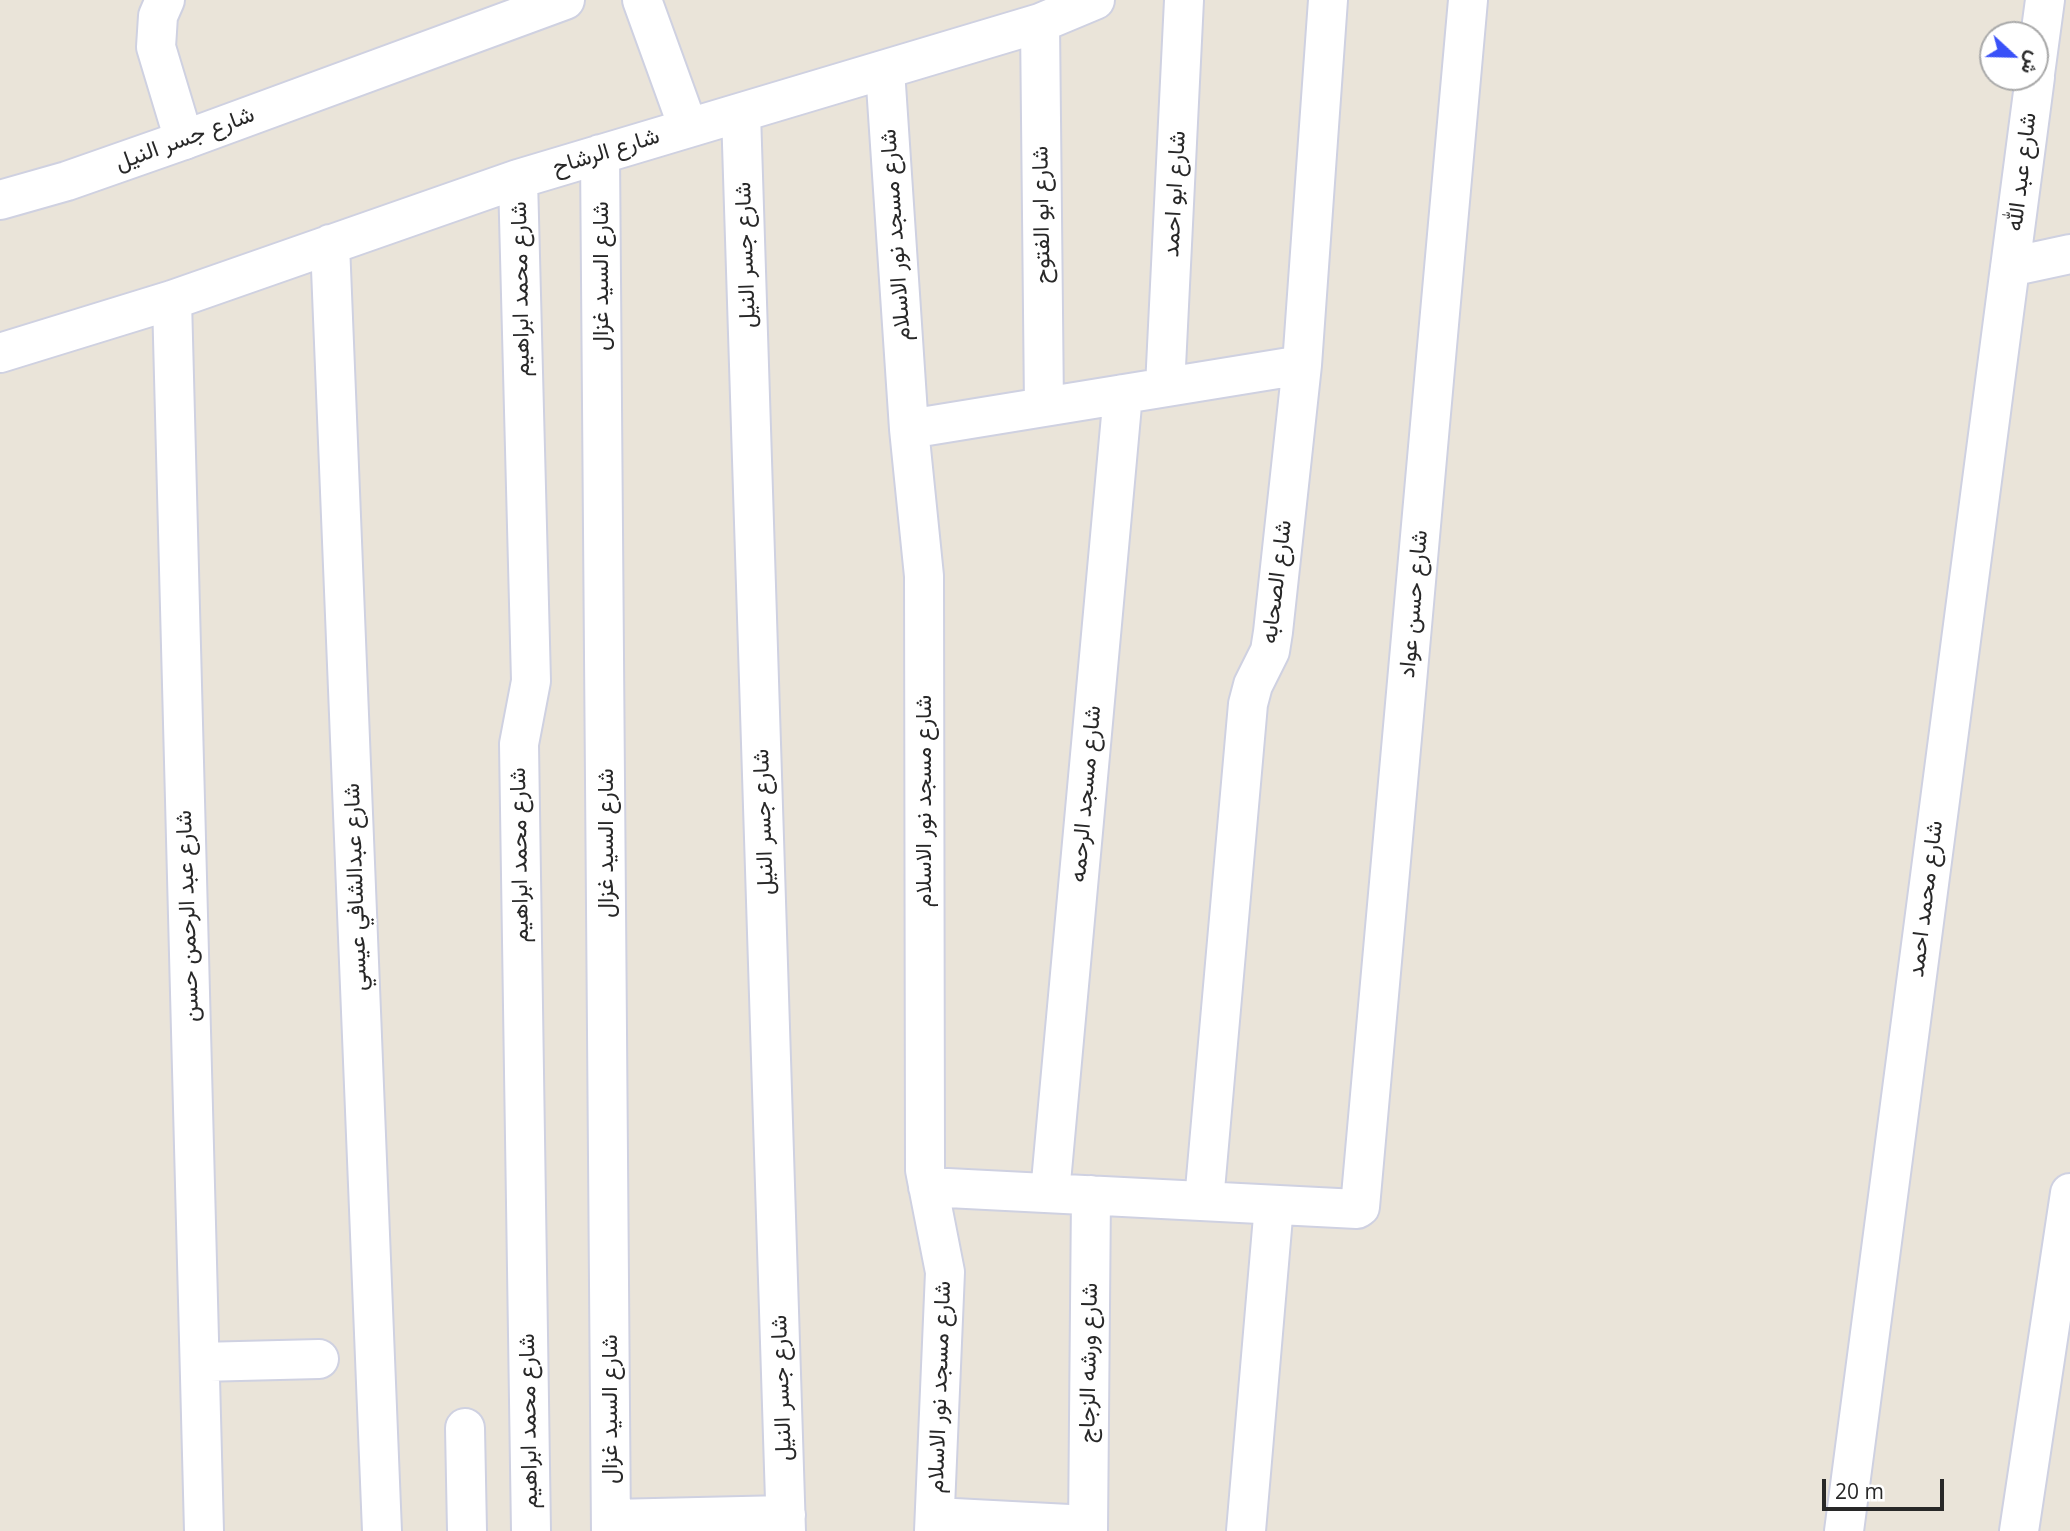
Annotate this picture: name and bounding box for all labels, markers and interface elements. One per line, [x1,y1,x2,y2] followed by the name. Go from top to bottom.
[1979,21,2049,91] north arrow
[2015,48,2048,79] text: ش
[112,101,258,177] street label: شارع جسر النيل
[2001,111,2043,233] street label: شارع عبد الله
[549,123,663,181] street label: شارع الرشاح
[875,128,917,342] street label: شارع مسجد نور الاسلام
[1158,130,1192,258] street label: شارع ابو احمد
[1027,146,1057,284] street label: شارع ابو الفتوح
[730,181,762,329] street label: شارع جسر النيل
[506,201,536,377] street label: شارع محمد ابراهيم
[587,201,615,351] street label: شارع السيد غزال
[1256,519,1298,645] street label: شارع الصحابه
[1394,529,1434,679] street label: شارع حسن عواد
[910,695,938,907] street label: شارع مسجد نور الاسلام
[1065,704,1107,884] street label: شارع مسجد الرحمه
[748,748,780,896] street label: شارع جسر النيل
[505,767,535,943] street label: شارع محمد ابراهيم
[592,768,620,918] street label: شارع السيد غزال
[339,783,373,991] street label: شارع عبدالشافي عيسي
[171,810,205,1022] street label: شارع عبد الرحمن حسن
[1903,819,1949,979] street label: شارع محمد احمد
[923,1280,957,1494] street label: شارع مسجد نور الاسلام
[1074,1283,1104,1443] street label: شارع ورشه الزجاج
[766,1314,798,1462] street label: شارع جسر النيل
[514,1333,544,1509] street label: شارع محمد ابراهيم
[596,1334,624,1484] street label: شارع السيد غزال
[1825,1464,1948,1508] scale bar
[1835,1477,1884,1505] text: 20 m

